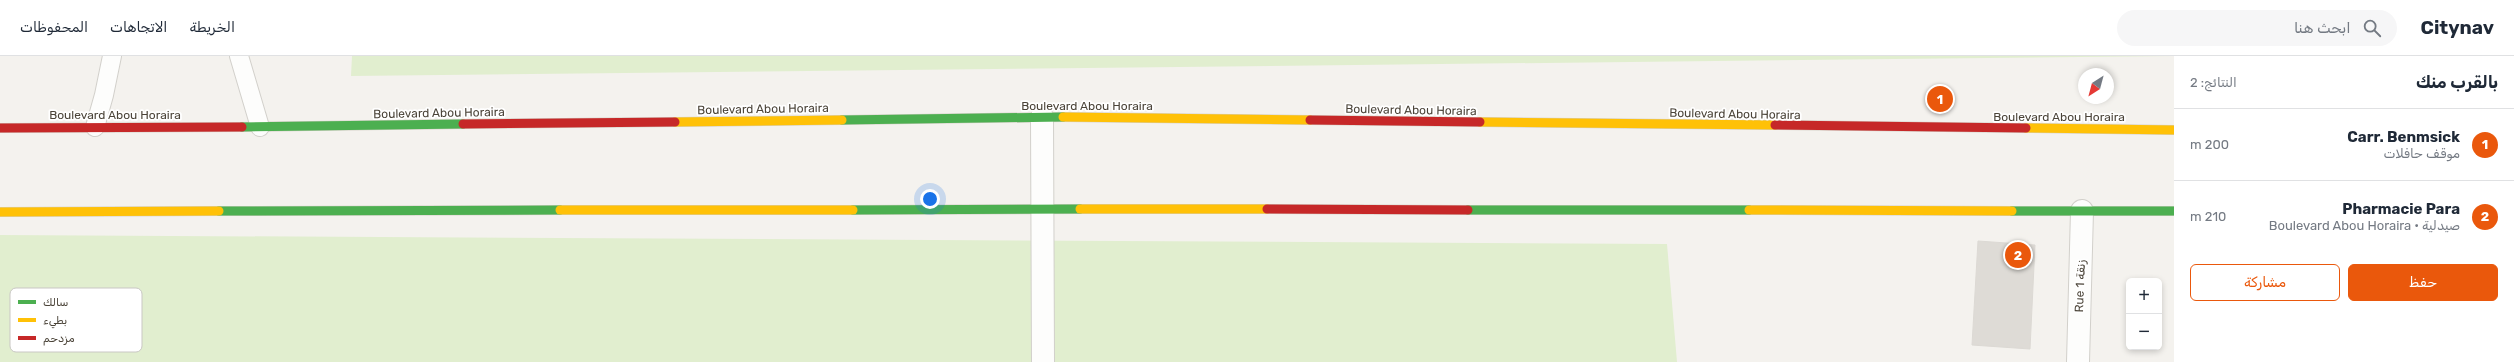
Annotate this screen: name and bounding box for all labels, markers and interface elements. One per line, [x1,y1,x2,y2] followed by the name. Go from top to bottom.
[2117,10,2397,46] search box
[2421,16,2494,39] text: Citynav
[2361,17,2383,39] icon: search
[20,19,88,36] text: المحفوظات
[110,19,167,36] text: الاتجاهات
[189,19,235,36] text: الخريطة
[2294,19,2351,37] text: ابحث هنا
[2078,68,2114,104] north arrow
[2416,72,2498,92] text: بالقرب منك
[2190,75,2237,90] text: النتائج: 2
[1927,84,1953,114] pin: 1
[1021,99,1153,113] street label: Boulevard Abou Horaira
[697,101,829,117] street label: Boulevard Abou Horaira
[1345,102,1477,118] street label: Boulevard Abou Horaira
[373,105,505,121] street label: Boulevard Abou Horaira
[1669,106,1801,122] street label: Boulevard Abou Horaira
[49,108,181,122] street label: Boulevard Abou Horaira
[1993,110,2125,124] street label: Boulevard Abou Horaira
[2347,128,2460,146] text: Carr. Benmsick
[2190,137,2229,152] text: 200 m
[2482,137,2488,152] text: 1
[2383,146,2460,161] text: موقف حافلات
[920,189,940,209] your location
[2342,200,2460,218] text: Pharmacie Para
[2190,209,2226,224] text: 210 m
[2481,209,2489,224] text: 2
[2269,218,2460,233] text: صيدلية · Boulevard Abou Horaira
[2005,240,2031,270] pin: 2
[2072,259,2089,313] street label: Rue 1 زنقة
[2190,264,2340,301] button: مشاركة
[2348,264,2498,301] button: حفظ
[2126,278,2162,350] map controls
[2126,278,2162,314] button: +
[10,288,142,352] legend
[43,296,68,309] text: سالك
[43,314,67,329] text: بطيء
[2126,314,2162,350] button: −
[43,332,75,346] text: مزدحم

